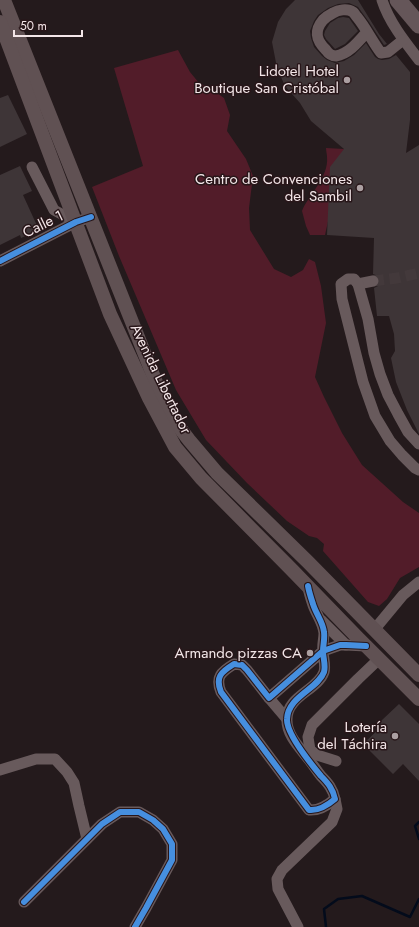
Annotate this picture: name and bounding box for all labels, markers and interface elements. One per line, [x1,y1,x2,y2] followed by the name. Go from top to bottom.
[14,12,82,38] scale bar
[20,17,47,35] text: 50 m
[194,60,339,99] place label: Lidotel Hotel Boutique San Cristóbal
[342,75,352,85] marker: Lidotel Hotel Boutique San Cristóbal
[195,168,352,207] place label: Centro de Convenciones del Sambil
[355,183,365,193] marker: Centro de Convenciones del Sambil
[19,205,67,243] street label: Calle 1
[125,320,198,439] street label: Avenida Libertador
[175,642,302,664] place label: Armando pizzas CA
[305,648,315,658] marker: Armando pizzas CA
[317,716,387,755] place label: Lotería del Táchira
[390,731,400,741] marker: Lotería del Táchira

